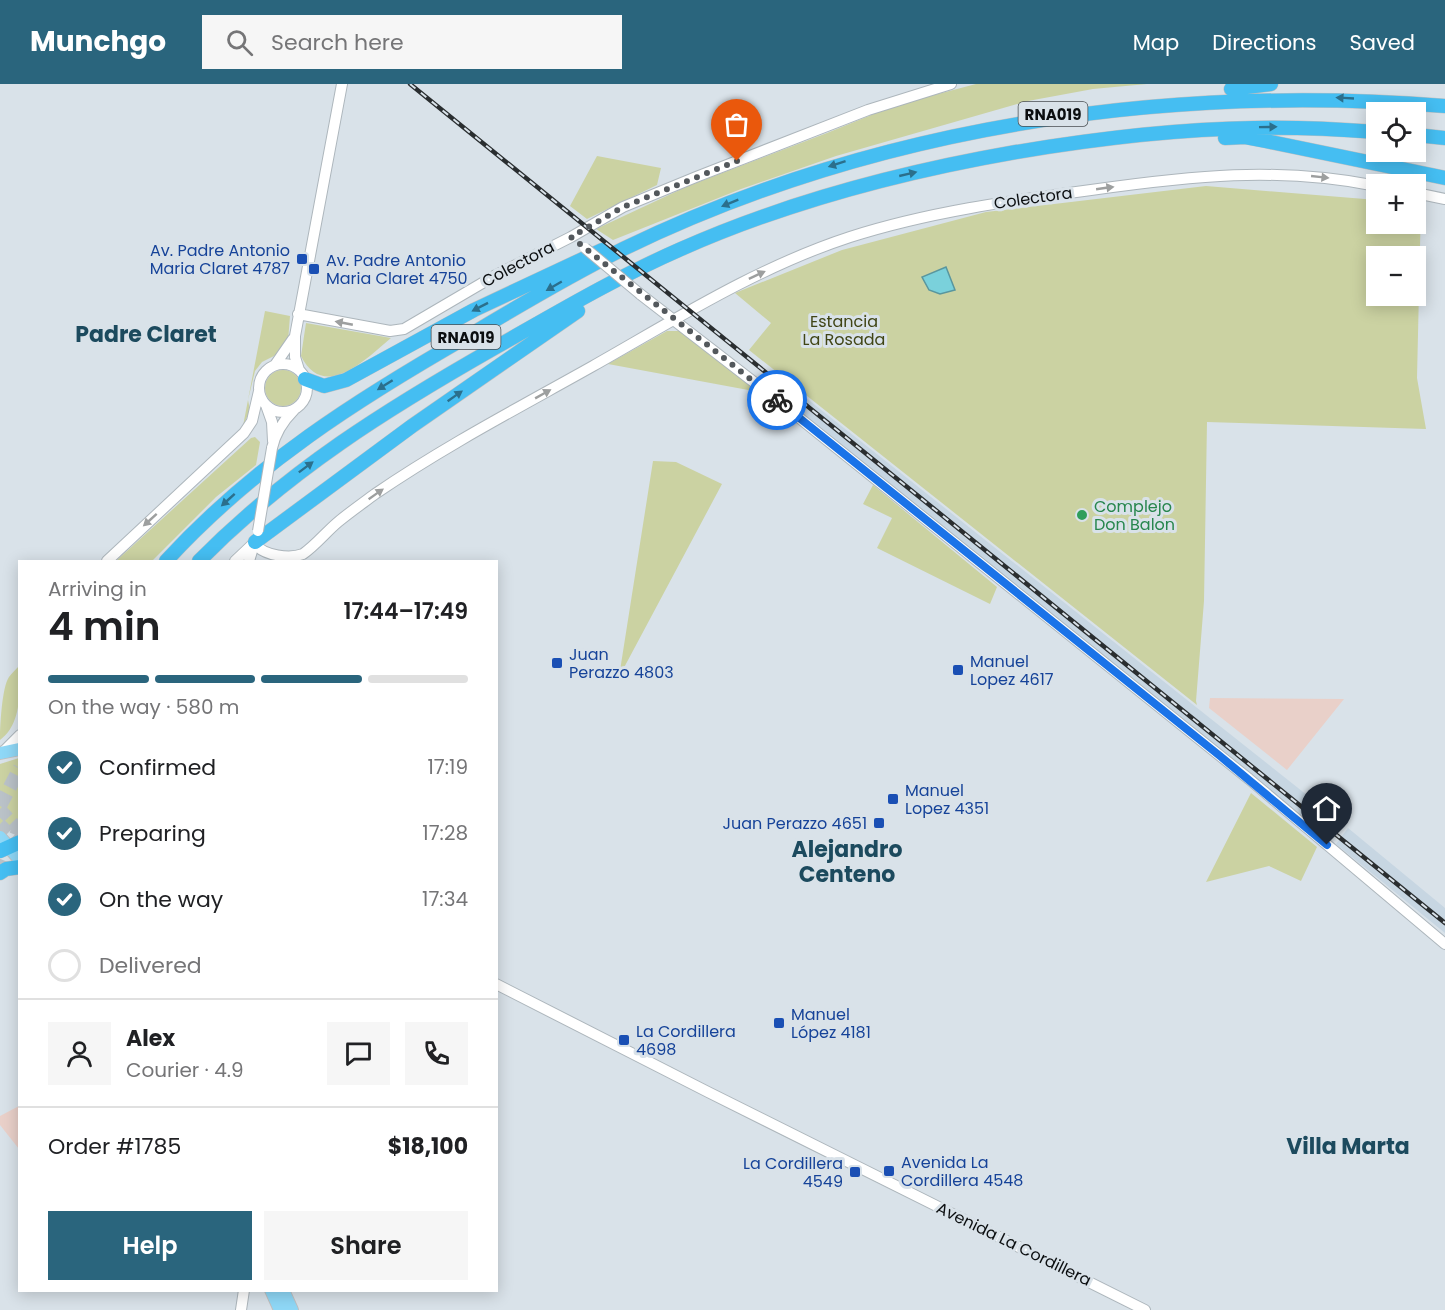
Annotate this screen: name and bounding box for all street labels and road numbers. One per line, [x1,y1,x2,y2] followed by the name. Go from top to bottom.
[1018,102,1088,126] road number: RNA019
[992,181,1074,215] street label: Colectora
[478,235,558,293] street label: Colectora
[432,325,500,349] road number: RNA019
[933,1196,1095,1292] street label: Avenida La Cordillera

